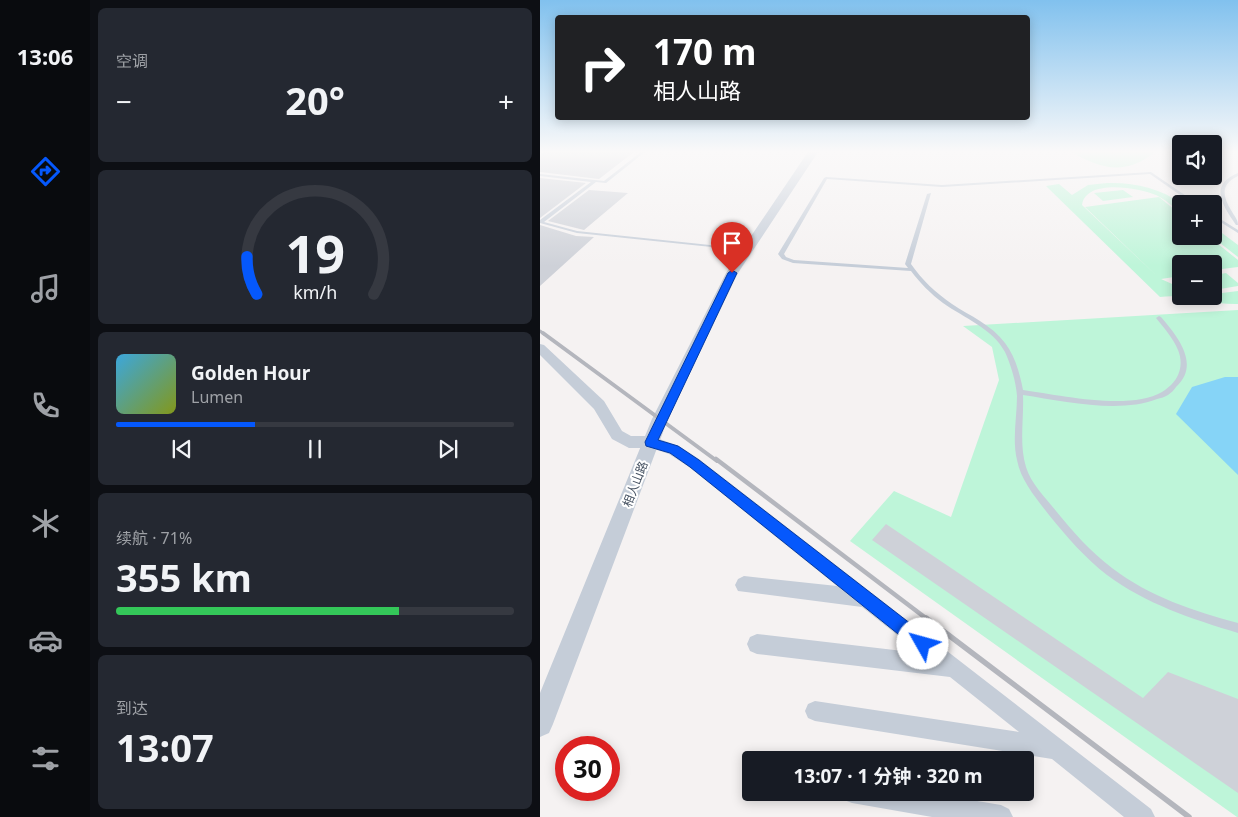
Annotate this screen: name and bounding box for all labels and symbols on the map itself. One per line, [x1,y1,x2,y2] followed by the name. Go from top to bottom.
[711,222,753,273] pin
[618,459,652,509] street label: 相人山路
[896,617,948,669] position arrow
[555,736,620,801] speed limit sign: 30

